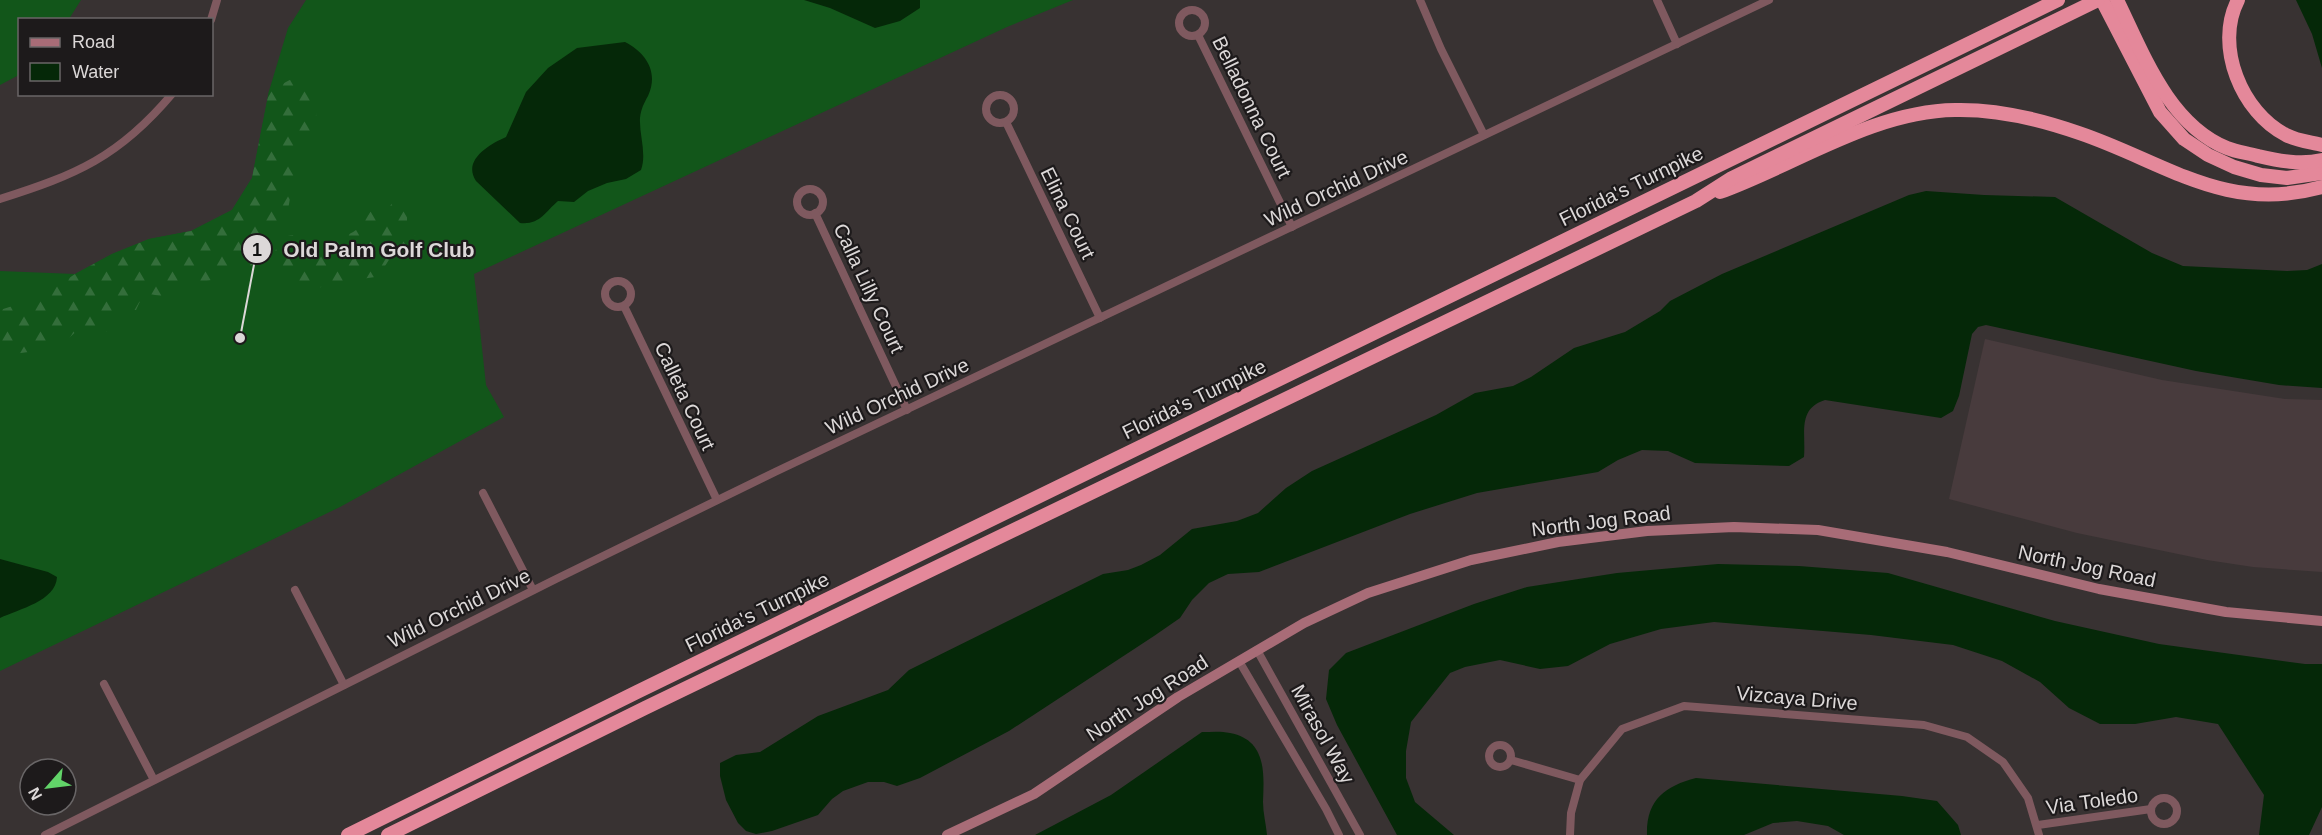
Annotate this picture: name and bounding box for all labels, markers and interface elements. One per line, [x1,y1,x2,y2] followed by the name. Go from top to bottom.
[18,18,213,96] legend
[72,32,115,52] text: Road
[1208,33,1296,182] street label: Belladonna Court
[72,62,119,82] text: Water
[1556,142,1706,230] street label: Florida's Turnpike
[1261,145,1411,231] street label: Wild Orchid Drive
[1036,164,1100,263] street label: Elina Court
[829,220,909,357] street label: Calla Lilly Court
[242,230,487,269] callout: Old Palm Golf Club
[283,238,475,261] text: Old Palm Golf Club
[252,240,262,260] text: 1
[650,338,720,454] street label: Calleta Court
[822,353,972,439] street label: Wild Orchid Drive
[1119,355,1269,443] street label: Florida's Turnpike
[1530,502,1672,540] street label: North Jog Road
[2016,541,2158,591] street label: North Jog Road
[384,564,534,652] street label: Wild Orchid Drive
[682,568,832,656] street label: Florida's Turnpike
[1082,651,1212,745] street label: North Jog Road
[1287,681,1359,787] street label: Mirasol Way
[1735,682,1859,714] street label: Vizcaya Drive
[18,757,78,817] north arrow
[2045,784,2139,818] street label: Via Toledo
[25,785,45,803] text: N

